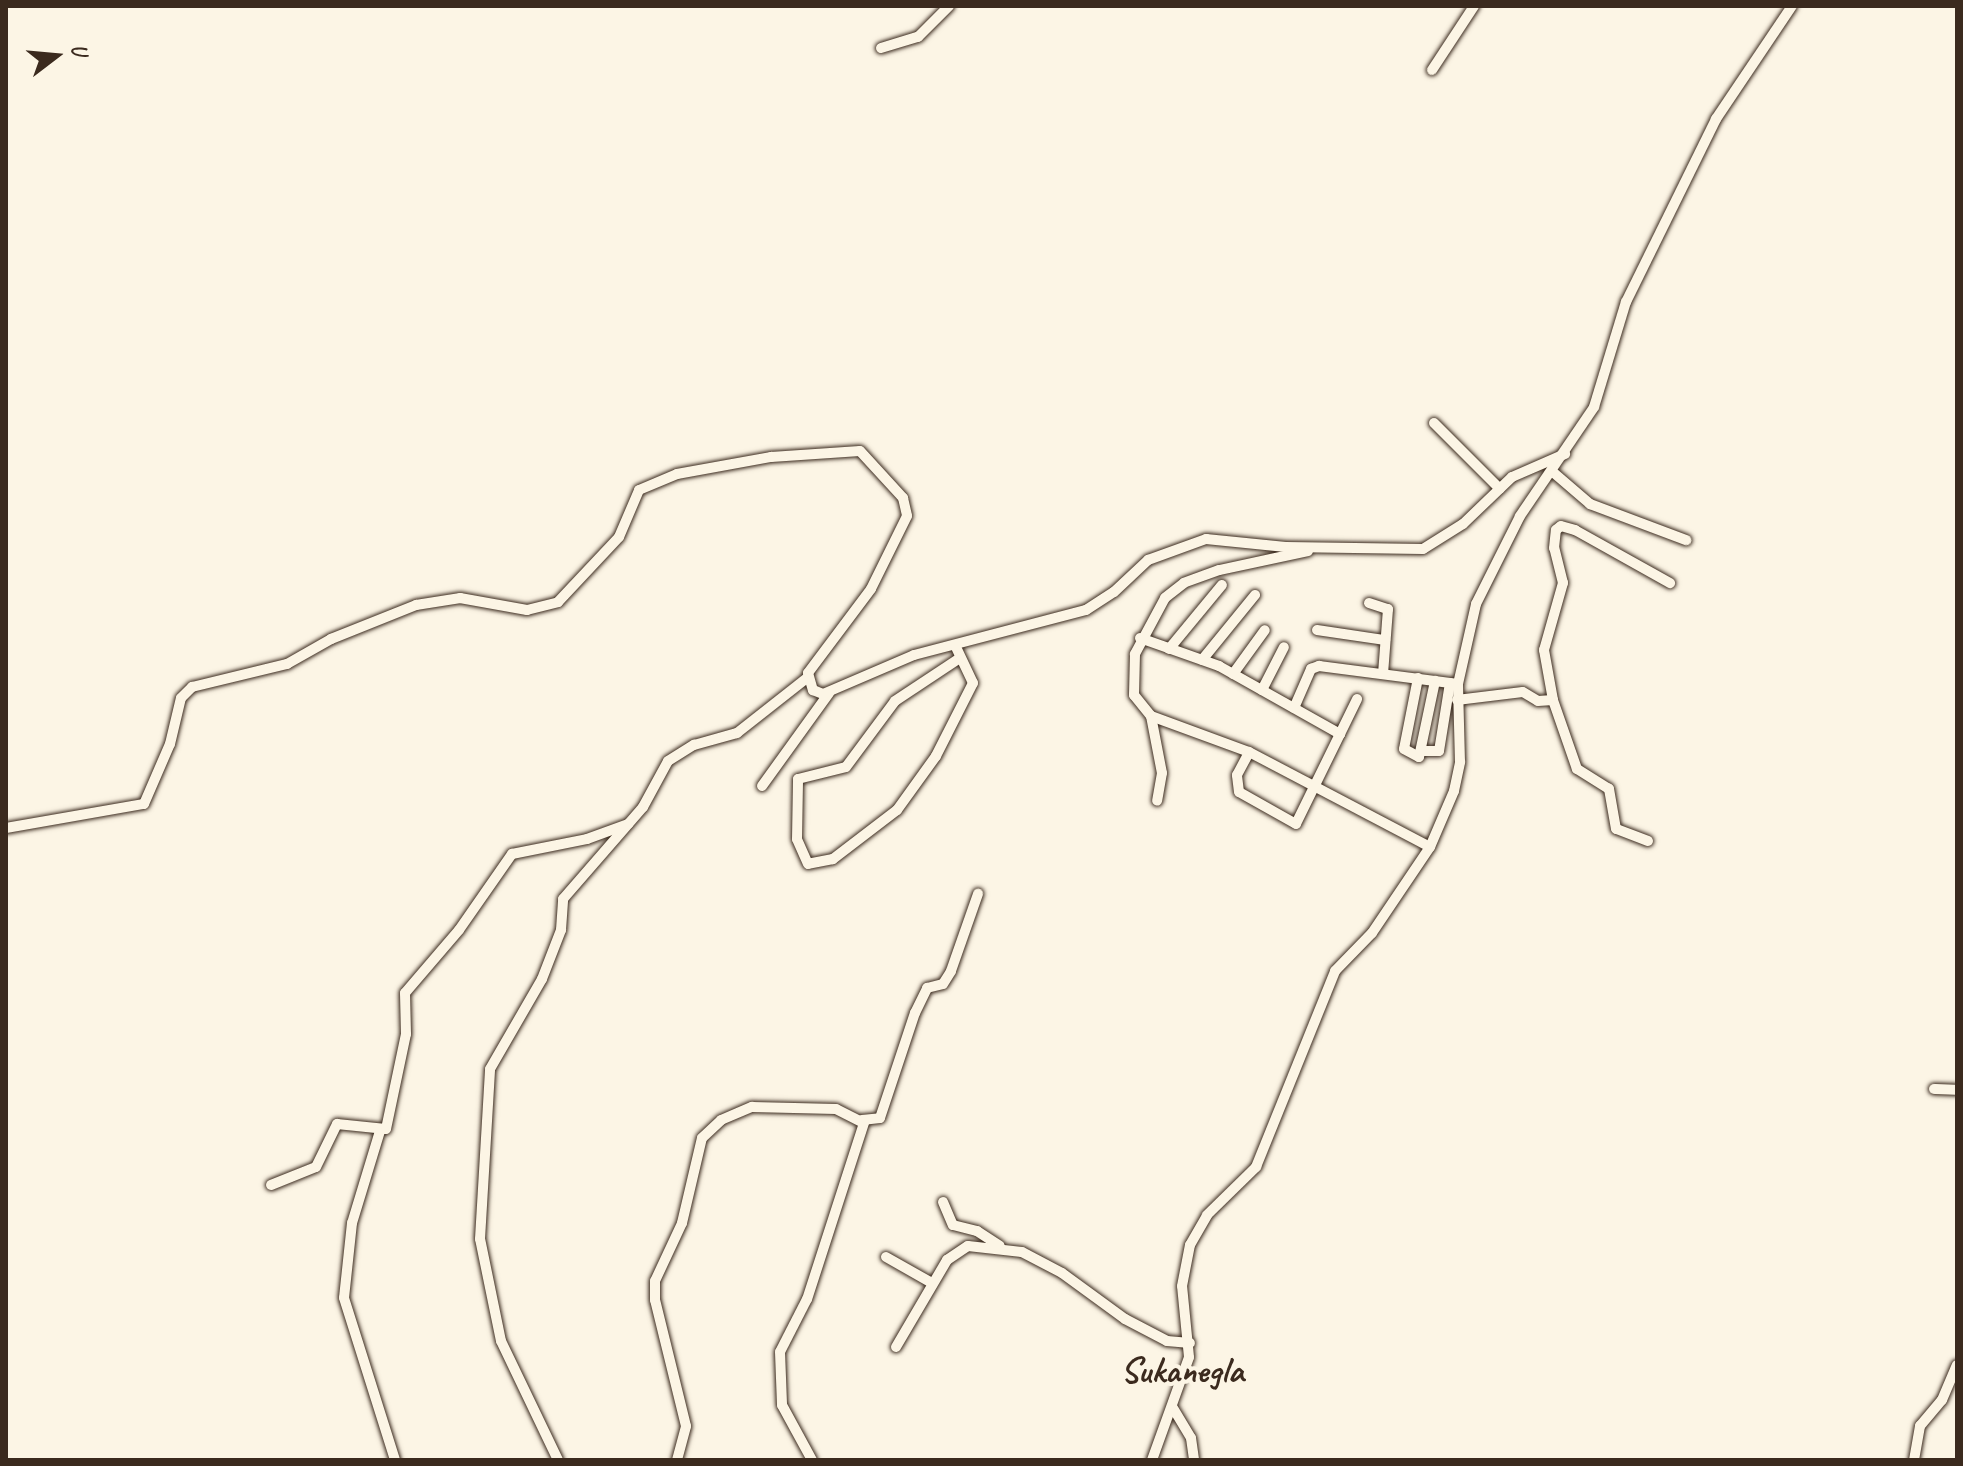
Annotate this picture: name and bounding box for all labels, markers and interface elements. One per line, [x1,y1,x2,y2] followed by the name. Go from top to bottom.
[16,16,96,96] north arrow
[64,40,94,58] text: U
[1120,1349,1244,1393] district label: Sukanegla

